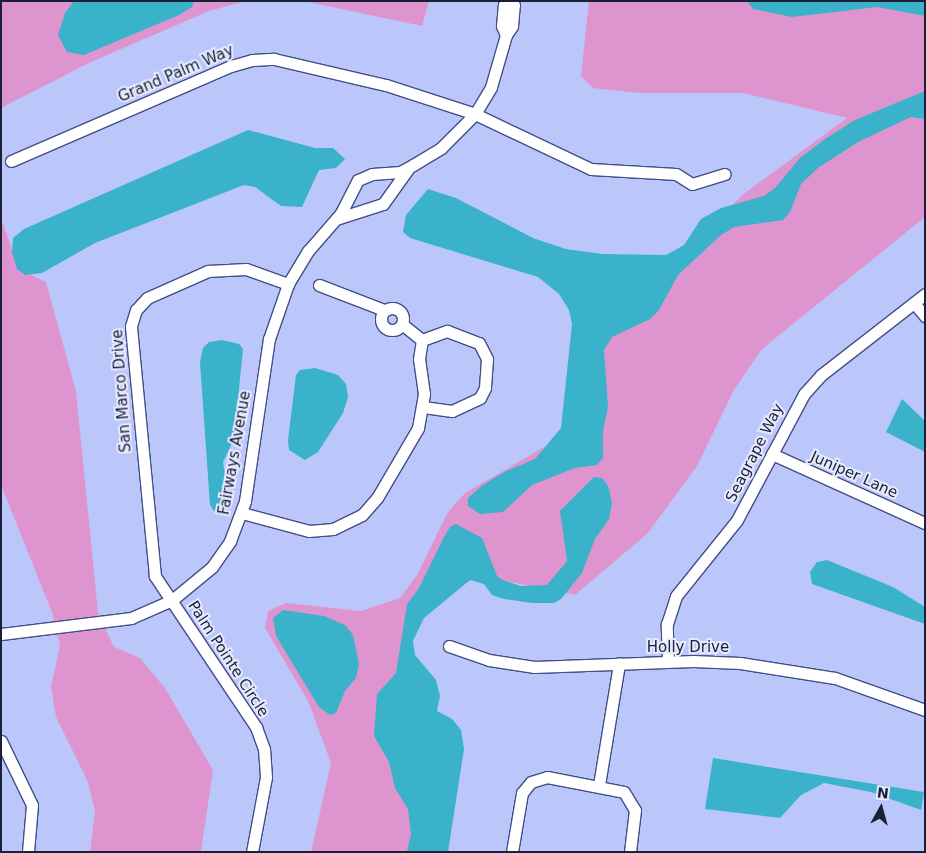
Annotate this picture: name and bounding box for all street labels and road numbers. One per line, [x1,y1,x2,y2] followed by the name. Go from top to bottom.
[115,42,237,106] street label: Grand Palm Way
[109,329,135,453] street label: San Marco Drive
[215,390,255,516] street label: Fairways Avenue
[722,401,788,505] street label: Seagrape Way
[808,448,900,502] street label: Juniper Lane
[184,598,272,720] street label: Palm Pointe Circle
[647,639,729,657] street label: Holly Drive

